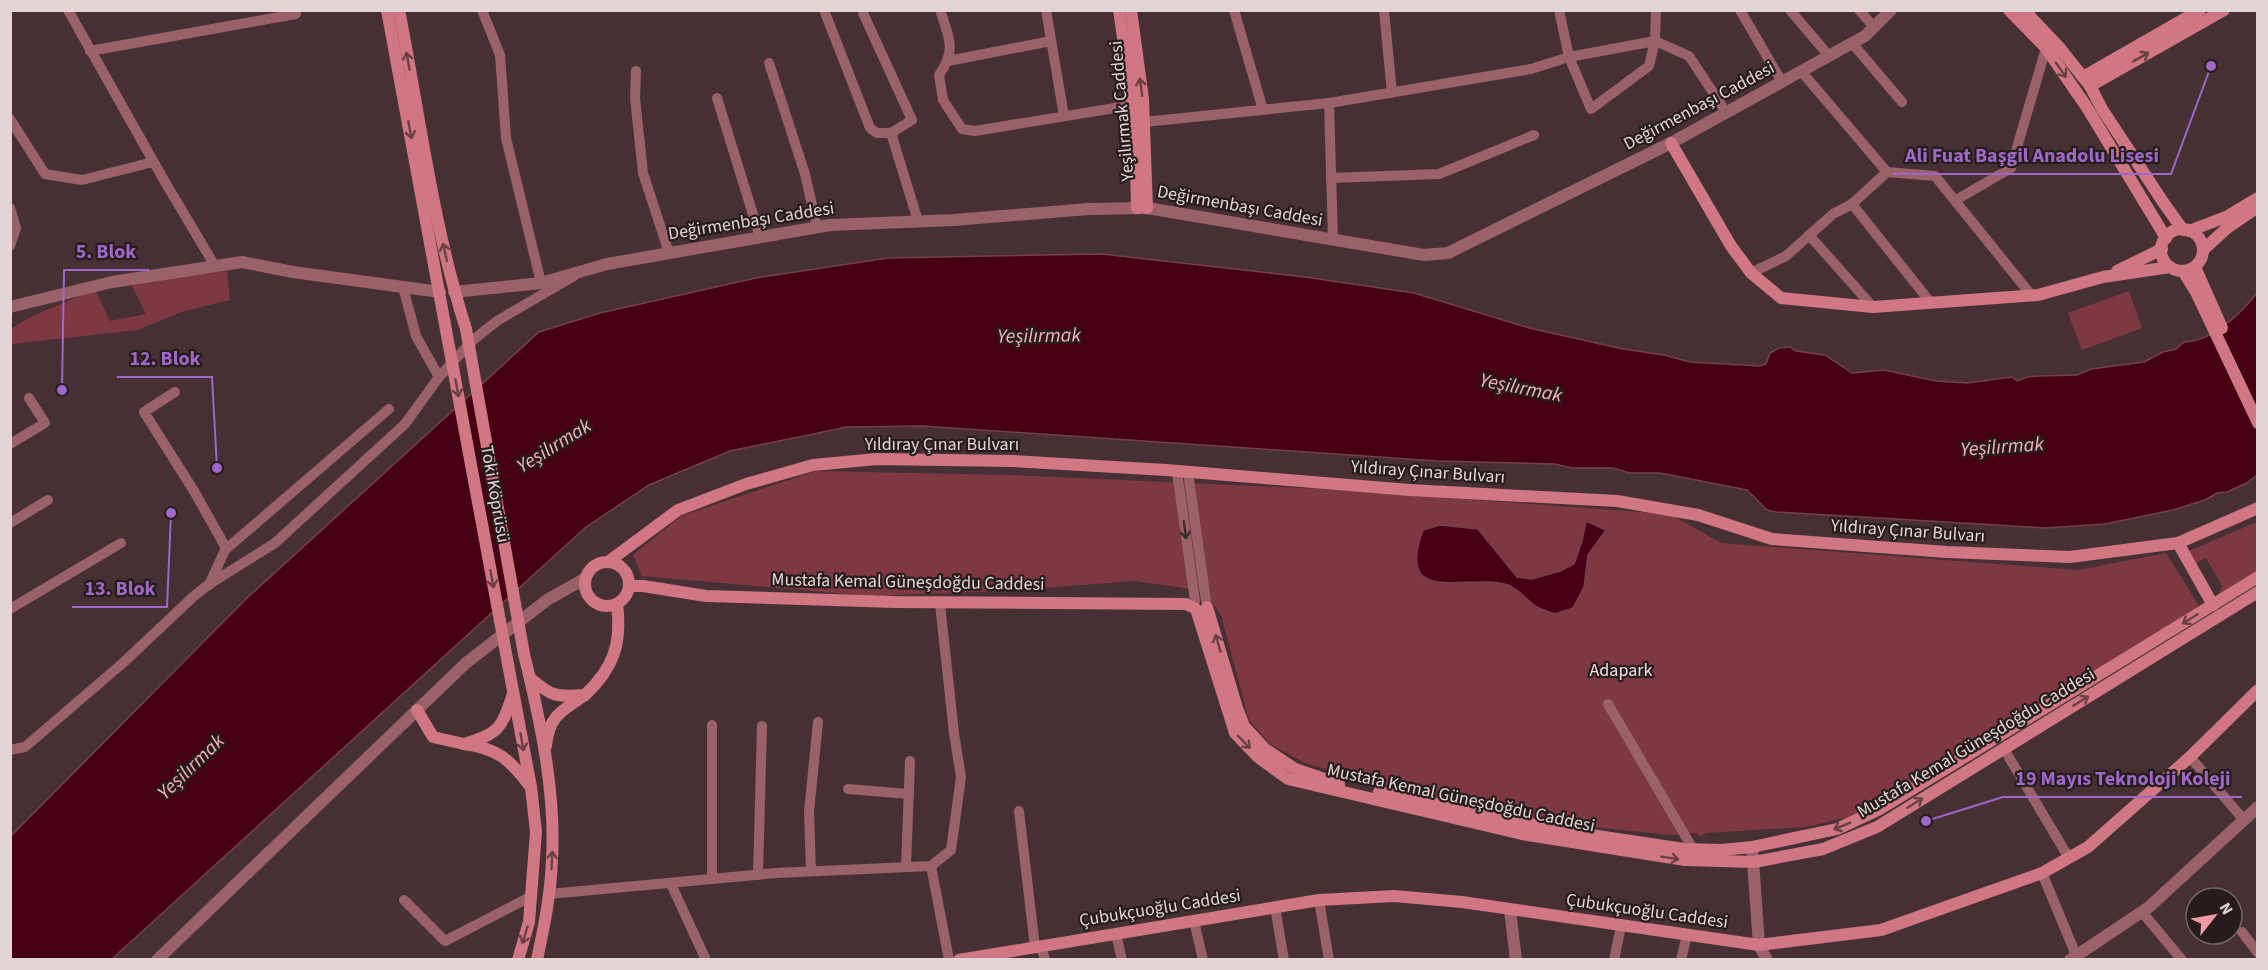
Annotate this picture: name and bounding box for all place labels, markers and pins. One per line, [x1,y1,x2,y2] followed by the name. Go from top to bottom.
[1893,136,2171,174] callout: Ali Fuat Başgil Anadolu Lisesi
[64,232,149,270] callout: 5. Blok
[117,339,212,377] callout: 12. Blok
[72,569,167,607] callout: 13. Blok
[2003,759,2242,797] callout: 19 Mayıs Teknoloji Koleji

